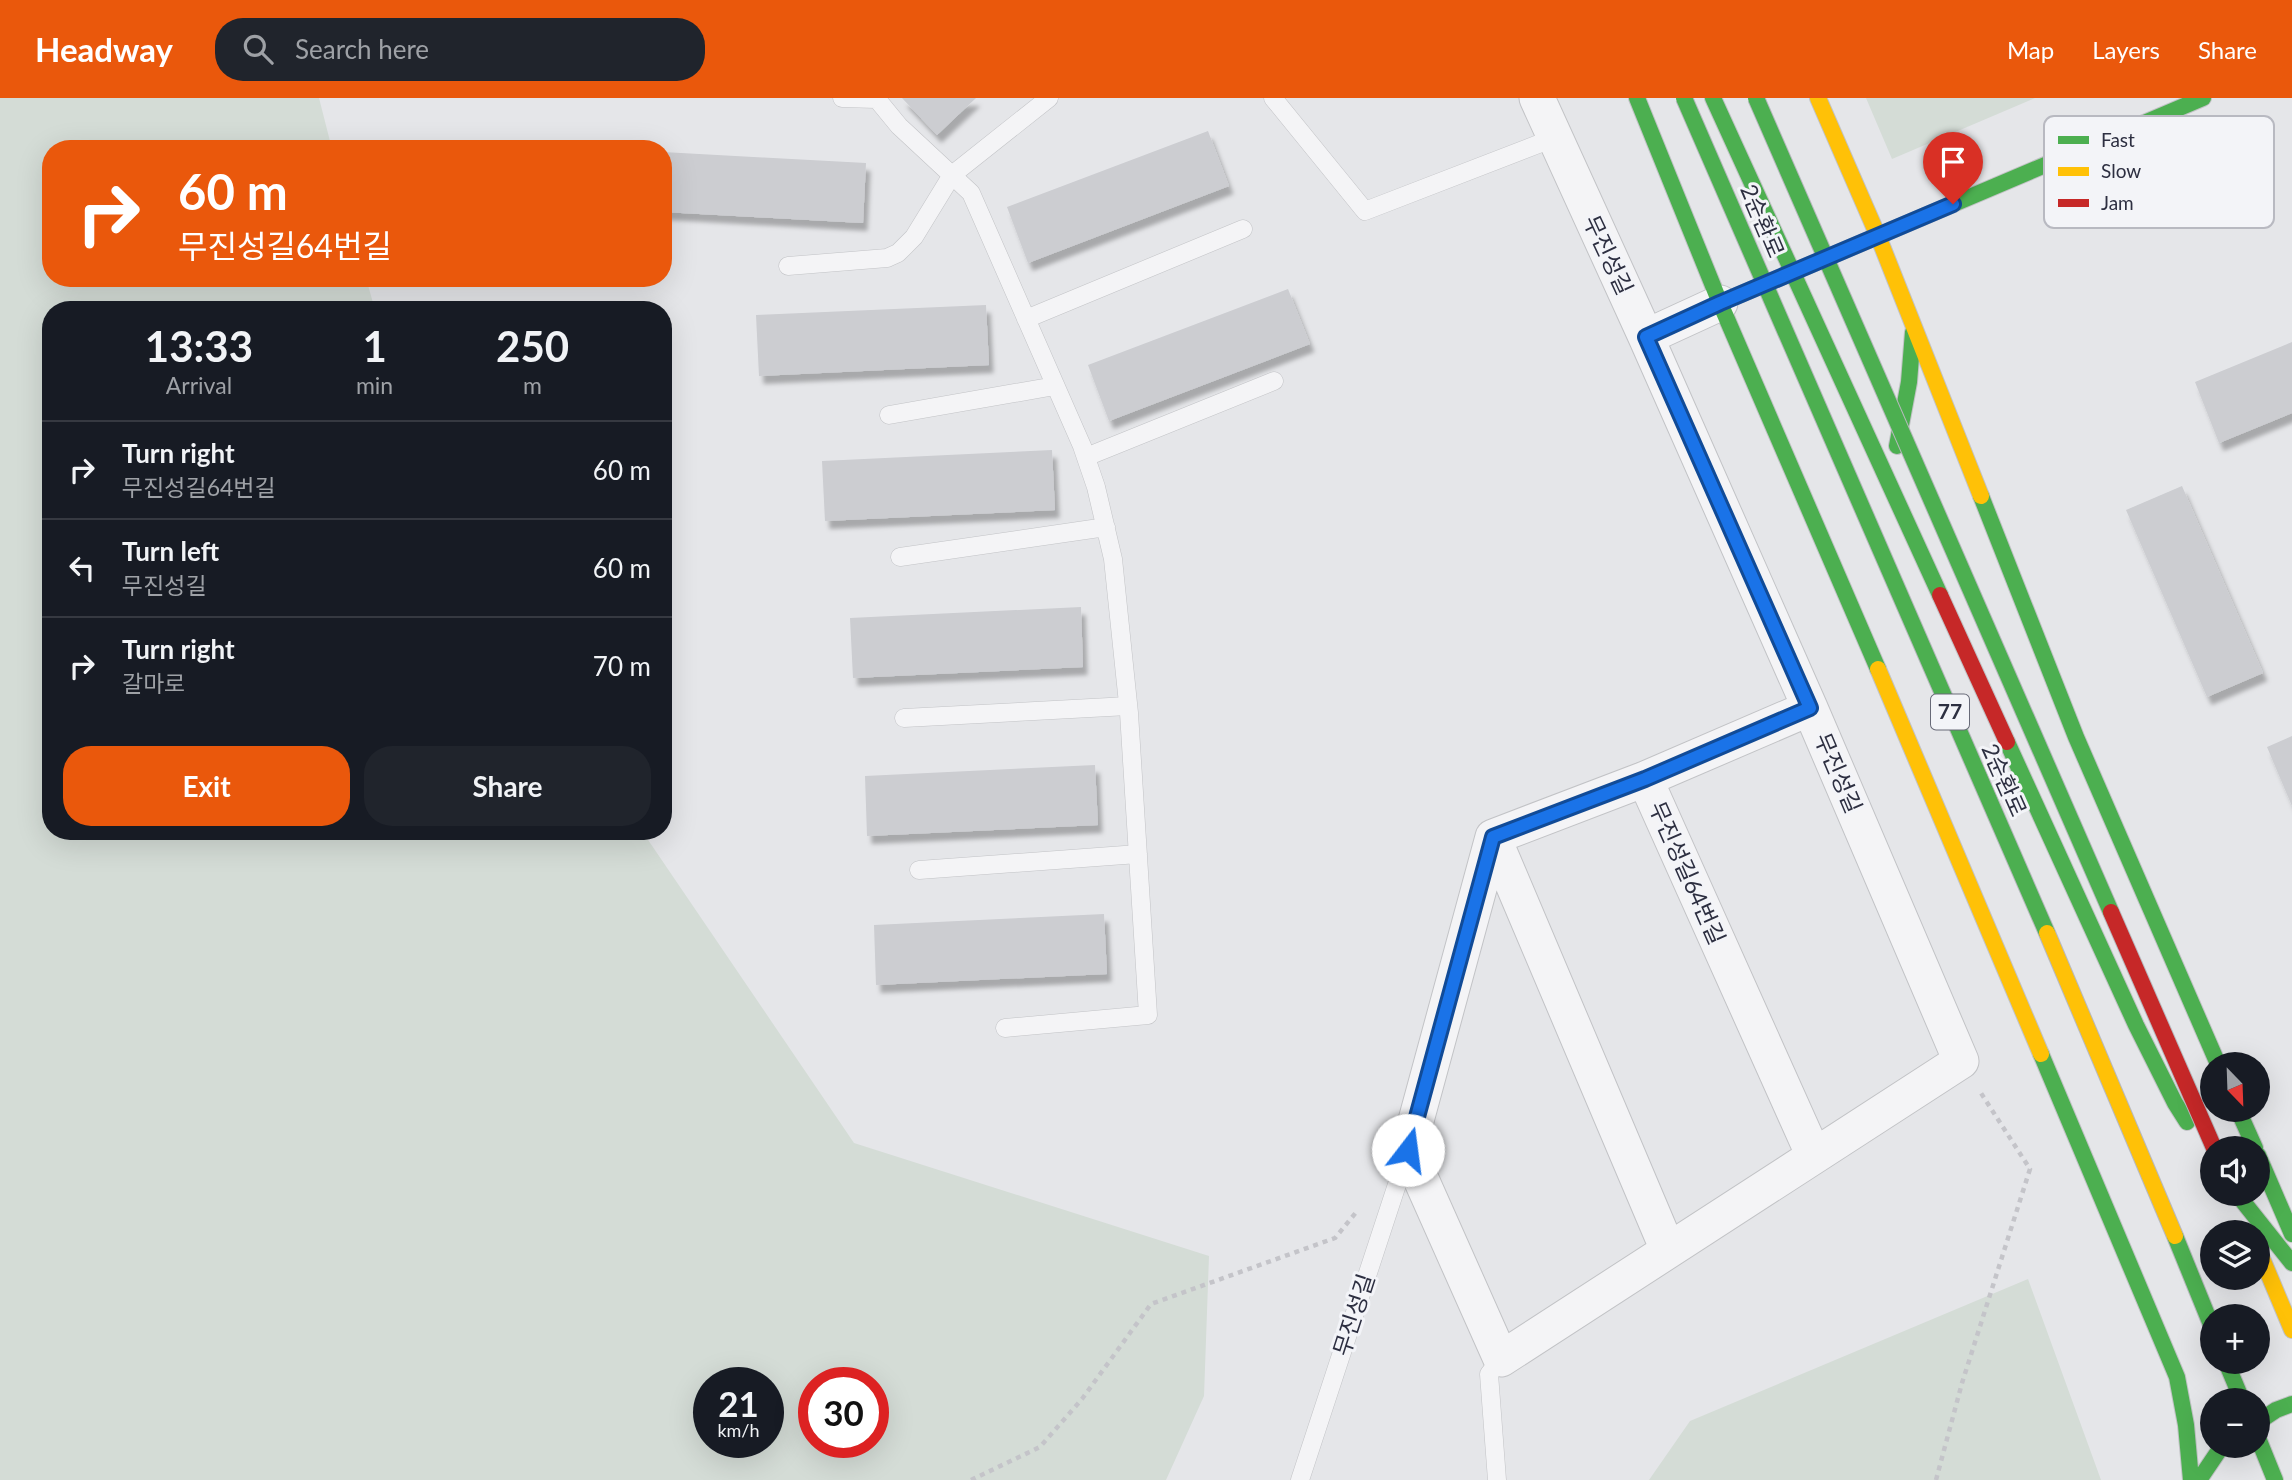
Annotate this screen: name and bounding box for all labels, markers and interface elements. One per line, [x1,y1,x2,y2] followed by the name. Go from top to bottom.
[215,18,705,81] search box
[35,29,173,69] text: Headway
[239,30,277,68] icon: search
[295,33,429,65] text: Search here
[2007,35,2054,64] text: Map
[2092,35,2160,64] text: Layers
[2198,35,2257,64] text: Share
[2044,116,2274,228] legend
[2101,128,2135,151] text: Fast
[1923,132,1983,204] pin
[1934,143,1972,181] icon: arrive
[2101,159,2141,182] text: Slow
[178,162,288,220] text: 60 m
[63,168,154,259] icon: right
[1735,180,1791,261] street label: 2순환로
[2101,191,2134,214] text: Jam
[1578,210,1639,299] street label: 무진성길
[178,226,392,265] text: 무진성길64번길
[145,321,253,371] text: 13:33
[362,321,387,371] text: 1
[496,321,569,371] text: 250
[166,371,232,399] text: Arrival
[356,371,393,399] text: min
[523,371,542,399] text: m
[122,437,235,469] text: Turn right
[63,451,101,489] icon: right
[593,454,651,486] text: 60 m
[122,473,276,501] text: 무진성길64번길
[122,535,219,567] text: Turn left
[63,549,101,587] icon: left
[593,552,651,584] text: 60 m
[122,571,207,599] text: 무진성길
[122,633,235,665] text: Turn right
[63,647,101,685] icon: right
[593,650,651,682] text: 70 m
[122,669,185,697] text: 갈마로
[1931,694,1969,730] road number: 77
[1809,728,1868,817] street label: 무진성길
[1976,739,2033,820] street label: 2순환로
[63,746,350,826] button: Exit
[364,746,651,826] button: Share
[1644,797,1732,948] street label: 무진성길64번길
[2200,1052,2270,1122] north arrow
[2200,1052,2270,1458] map controls
[1371,1113,1445,1187] position arrow
[2200,1136,2270,1206] button: sound
[2200,1220,2270,1290] button: layers
[1327,1270,1379,1359] street label: 무진성길
[2200,1304,2270,1374] button: +
[798,1367,889,1458] speed limit sign: 30
[718,1382,759,1424] text: 21
[2200,1388,2270,1458] button: −
[717,1419,760,1441] text: km/h

